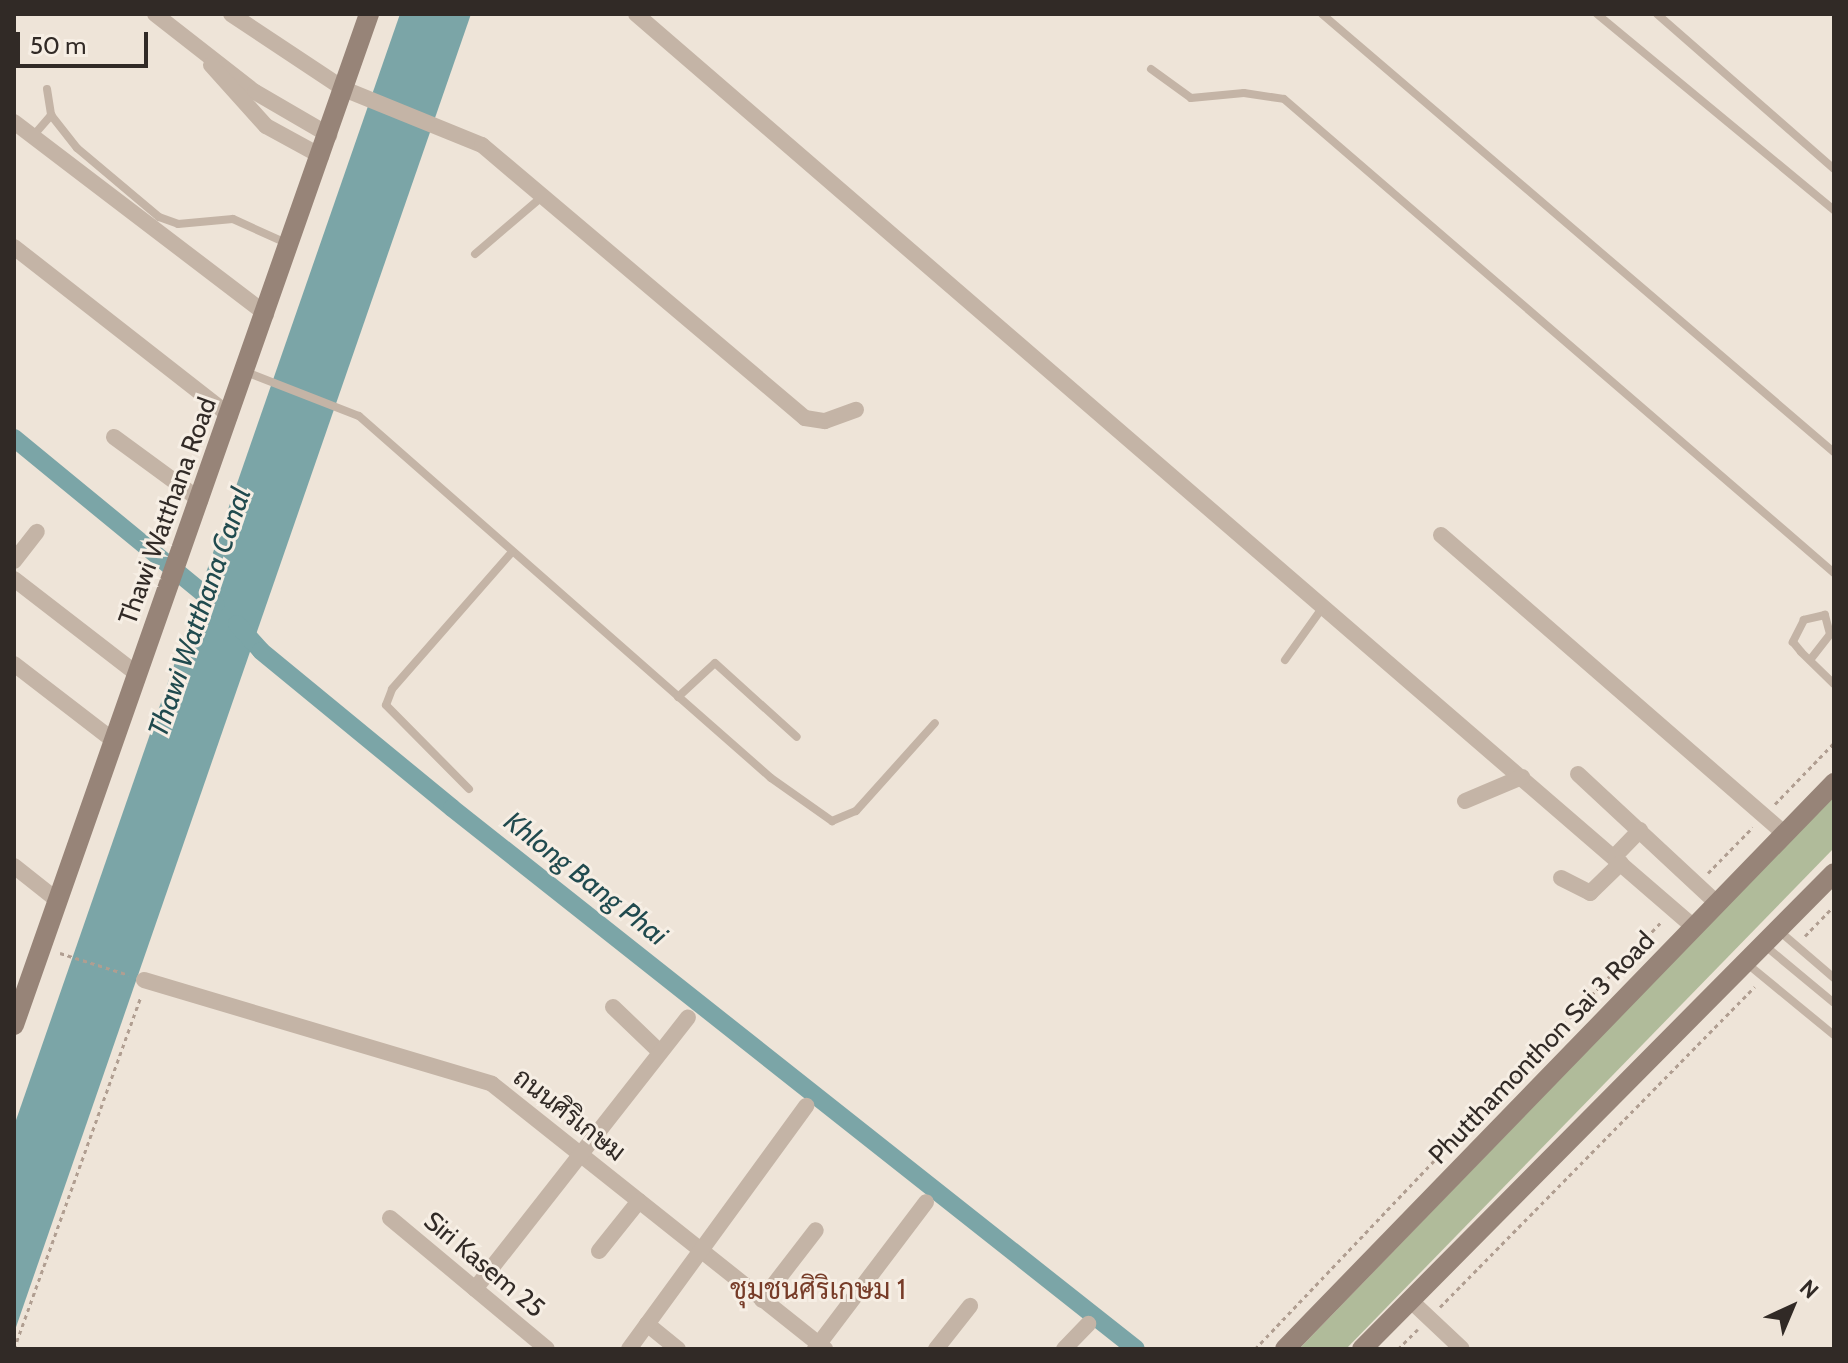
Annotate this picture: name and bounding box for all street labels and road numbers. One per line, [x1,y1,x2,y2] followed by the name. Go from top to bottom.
[112,393,224,629] street label: Thawi Watthana Road
[1423,925,1661,1171] street label: Phutthamonthon Sai 3 Road
[507,1062,631,1168] street label: ถนนศิริเกษม
[417,1206,551,1324] street label: Siri Kasem 25

